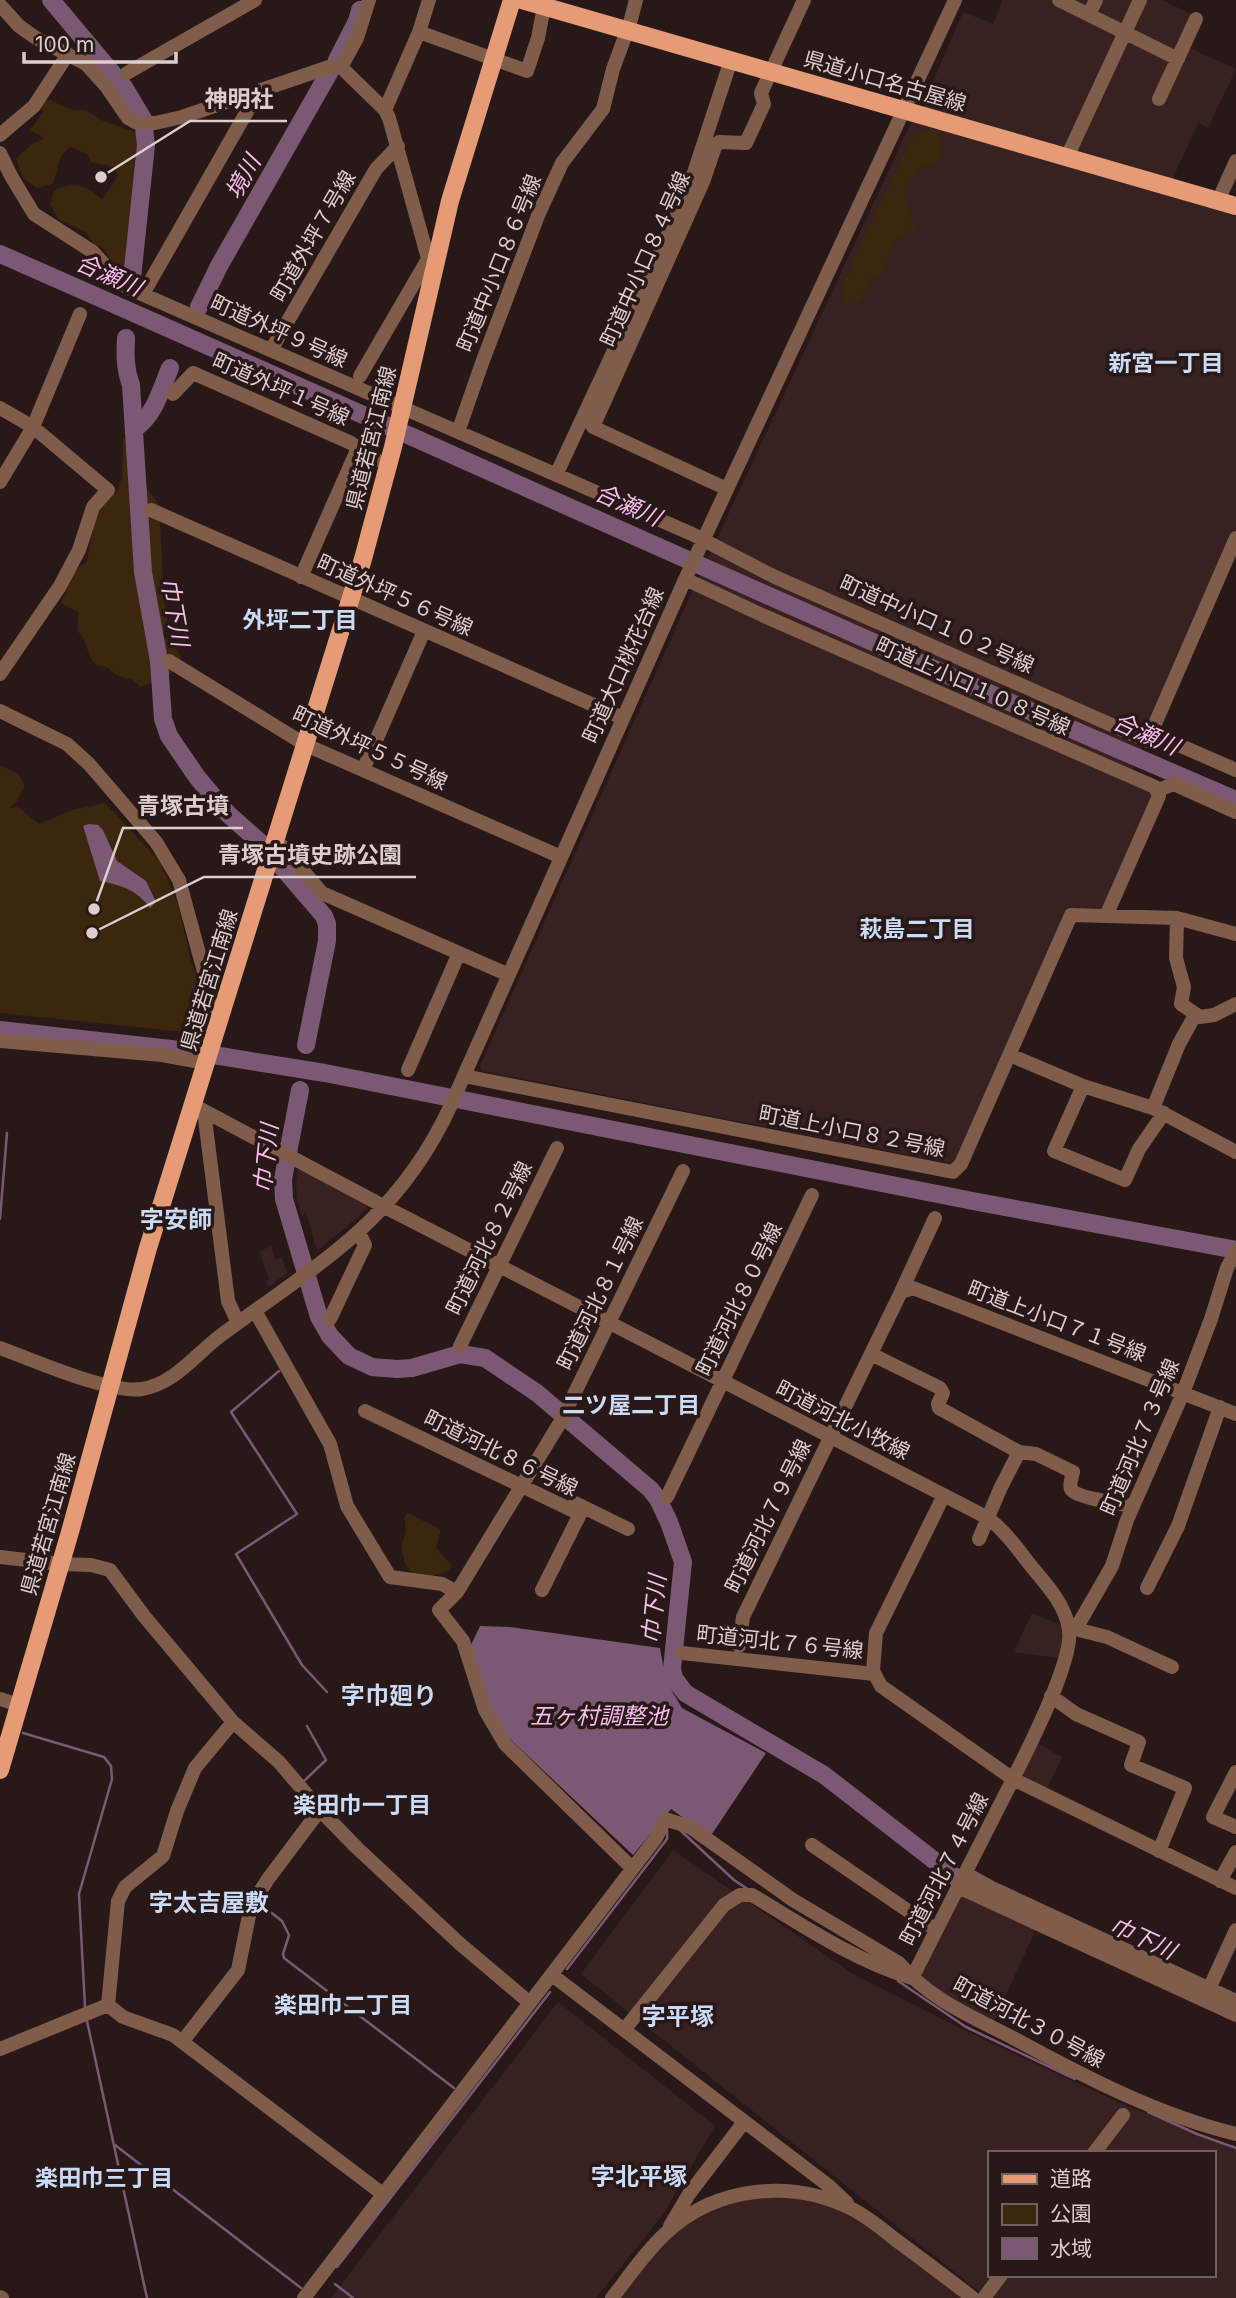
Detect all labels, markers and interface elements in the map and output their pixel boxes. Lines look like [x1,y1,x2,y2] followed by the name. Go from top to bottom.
[24,21,177,65] scale bar
[35,32,94,57] text: 100 m
[801,46,969,116] street label: 県道小口名古屋線
[190,77,287,121] callout: 神明社
[205,85,274,113] text: 神明社
[220,147,268,204] water label: 境川
[265,166,361,306] street label: 町道外坪７号線
[595,168,695,350] street label: 町道中小口８４号線
[452,171,546,355] street label: 町道中小口８６号線
[72,248,149,303] water label: 合瀬川
[207,290,351,372] street label: 町道外坪９号線
[209,348,353,430] street label: 町道外坪１号線
[1109,349,1224,377] district label: 新宮一丁目
[341,364,401,512] street label: 県道若宮江南線
[591,478,668,533] water label: 合瀬川
[313,549,477,641] street label: 町道外坪５６号線
[836,570,1038,678] street label: 町道中小口１０２号線
[155,576,195,651] water label: 巾下川
[577,583,669,747] street label: 町道大口桃花台線
[243,606,358,634] district label: 外坪二丁目
[872,632,1074,740] street label: 町道上小口１０８号線
[289,701,451,795] street label: 町道外坪５５号線
[1109,707,1186,762] water label: 合瀬川
[123,784,243,828] callout: 青塚古墳
[137,792,229,820] text: 青塚古墳
[204,833,416,877] callout: 青塚古墳史跡公園
[218,841,402,869] text: 青塚古墳史跡公園
[176,906,242,1054] street label: 県道若宮江南線
[860,915,975,943] district label: 萩島二丁目
[757,1101,947,1161] street label: 町道上小口８２号線
[248,1119,284,1194] water label: 巾下川
[441,1157,537,1319] street label: 町道河北８２号線
[140,1205,212,1234] district label: 字安師
[552,1212,648,1374] street label: 町道河北８１号線
[691,1218,787,1380] street label: 町道河北８０号線
[964,1275,1150,1367] street label: 町道上小口７１号線
[1096,1355,1184,1519] street label: 町道河北７３号線
[772,1375,914,1465] street label: 町道河北小牧線
[562,1391,700,1419] district label: 二ツ屋二丁目
[420,1405,582,1501] street label: 町道河北８６号線
[720,1435,816,1597] street label: 町道河北７９号線
[16,1450,80,1598] street label: 県道若宮江南線
[636,1570,672,1645] water label: 巾下川
[695,1621,865,1663] street label: 町道河北７６号線
[341,1681,437,1710] district label: 字巾廻り
[530,1702,670,1730] water label: 五ヶ村調整池
[895,1788,993,1950] street label: 町道河北７４号線
[293,1791,431,1819] district label: 楽田巾一丁目
[149,1888,269,1917] district label: 字太吉屋敷
[1106,1911,1183,1967] water label: 巾下川
[949,1972,1109,2072] street label: 町道河北３０号線
[274,1991,412,2019] district label: 楽田巾二丁目
[642,2002,714,2031] district label: 字平塚
[988,2151,1215,2277] legend
[591,2162,687,2191] district label: 字北平塚
[35,2164,173,2192] district label: 楽田巾三丁目
[1050,2166,1092,2191] text: 道路
[1050,2201,1092,2226] text: 公園
[1050,2236,1092,2261] text: 水域

